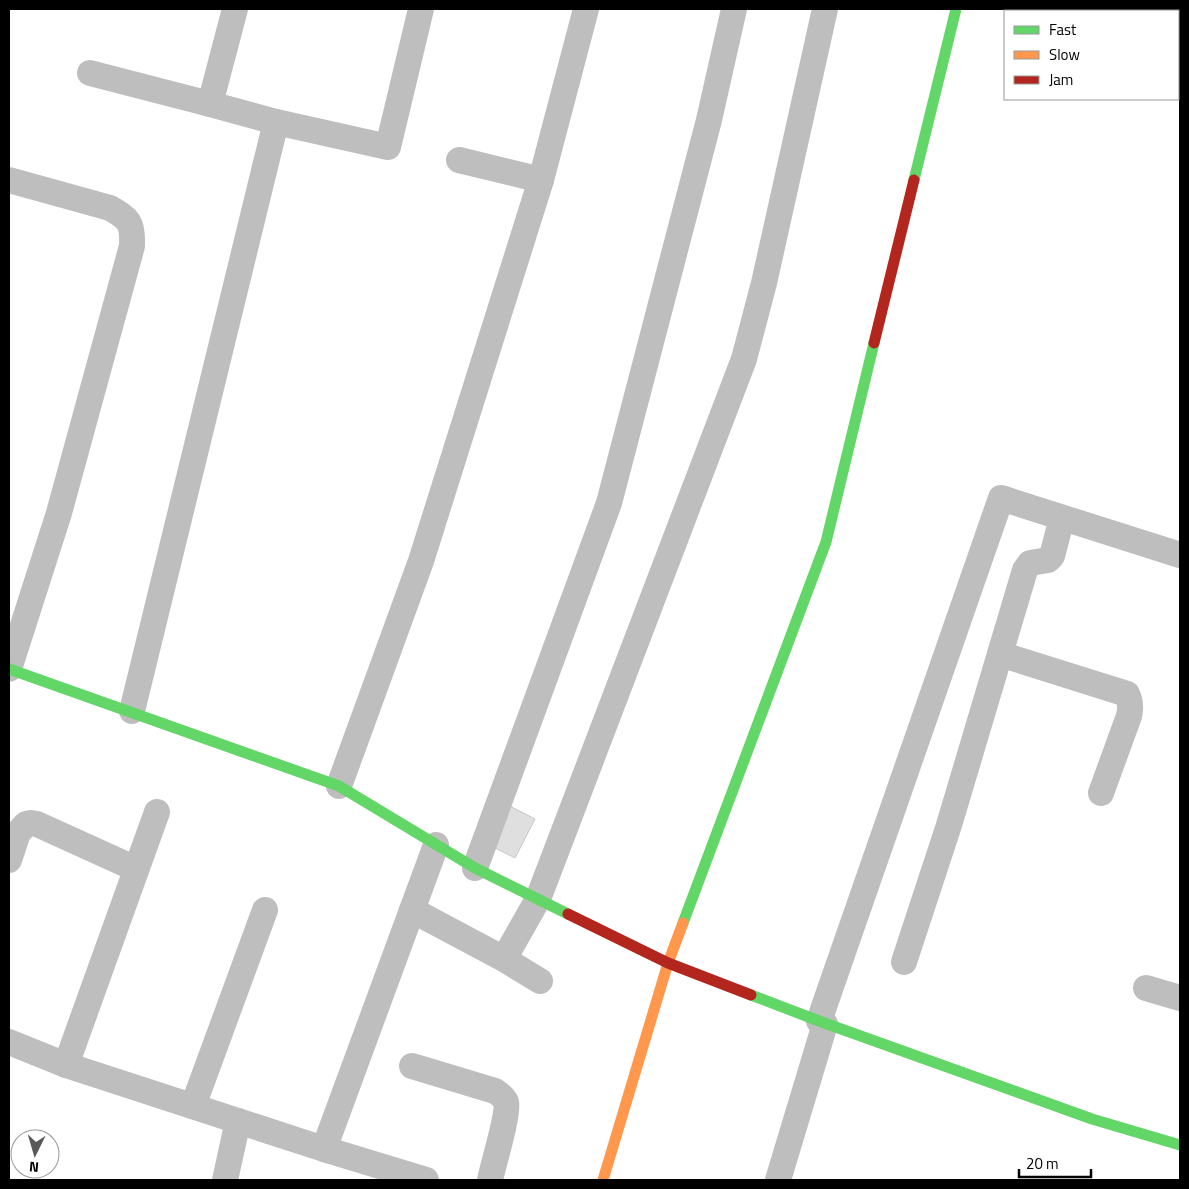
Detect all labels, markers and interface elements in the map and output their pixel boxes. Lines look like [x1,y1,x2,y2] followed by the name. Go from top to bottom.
[1004,10,1179,100] legend
[1049,18,1077,41] text: Fast
[1049,43,1080,66] text: Slow
[1049,68,1073,91] text: Jam
[10,1129,60,1179] north arrow
[1019,1146,1092,1178] scale bar
[1026,1152,1059,1175] text: 20 m
[28,1157,40,1178] text: N

